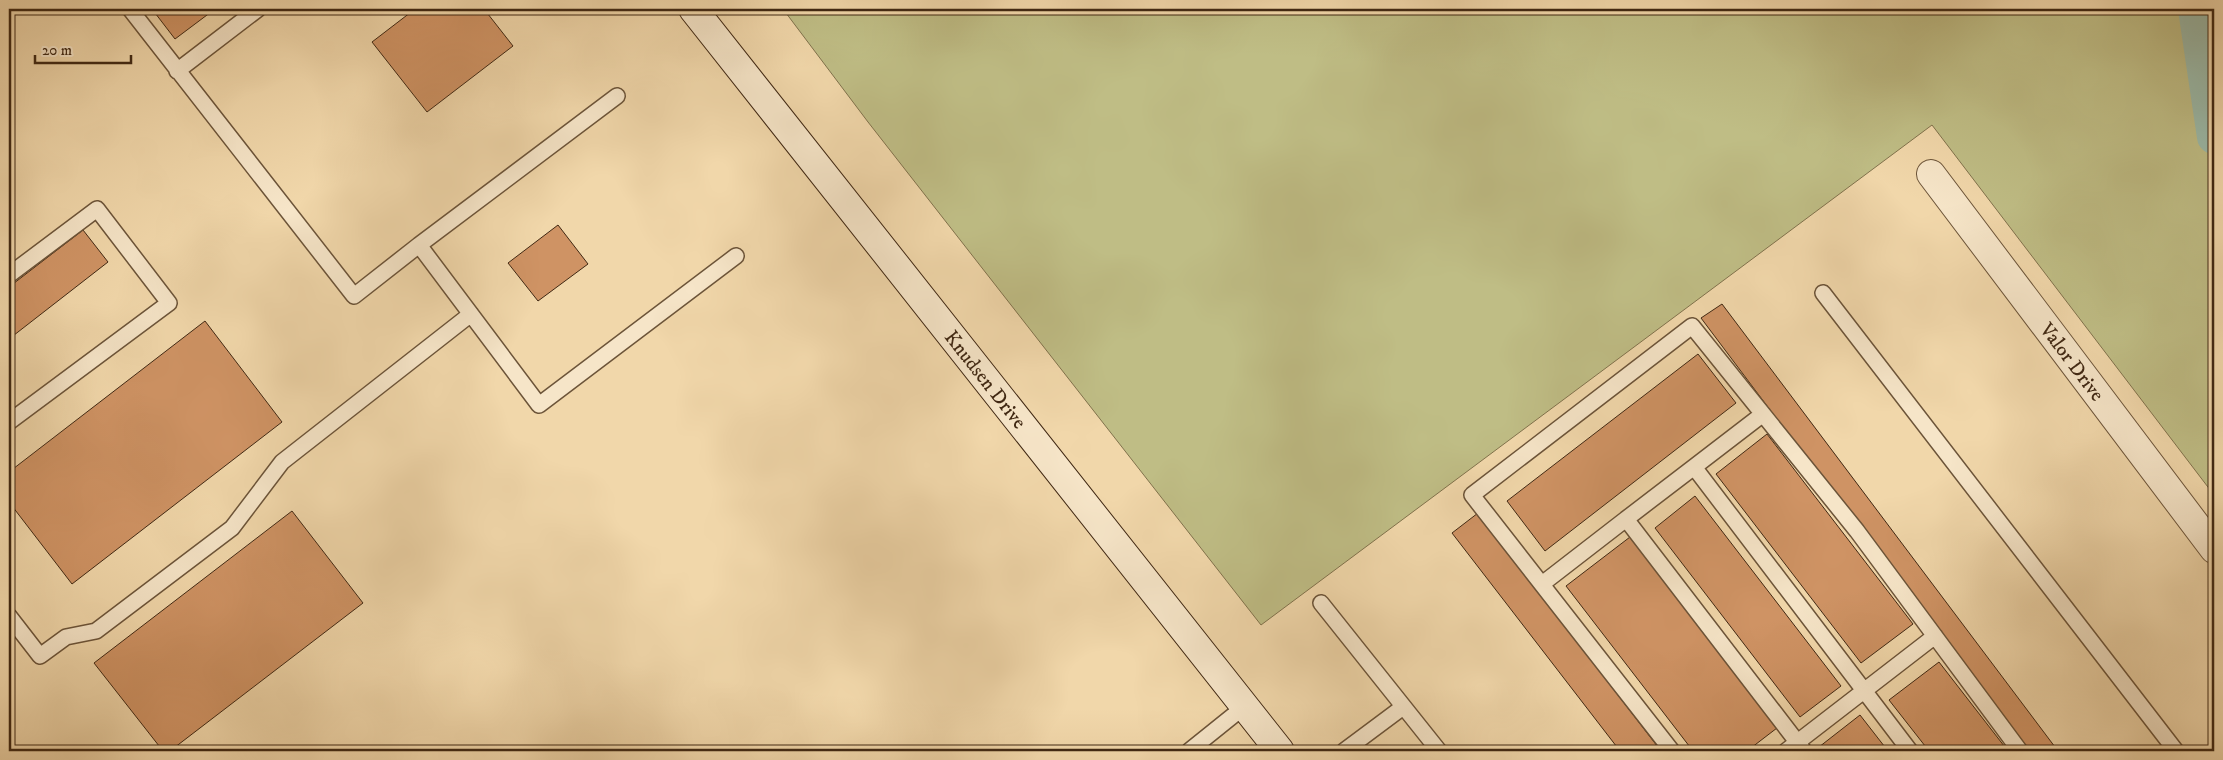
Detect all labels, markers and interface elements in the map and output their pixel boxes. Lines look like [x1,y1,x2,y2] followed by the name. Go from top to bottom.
[35,32,131,64] scale bar
[42,41,72,60] text: 20 m
[2033,317,2109,407] street label: Valor Drive
[938,326,1031,434] street label: Knudsen Drive

